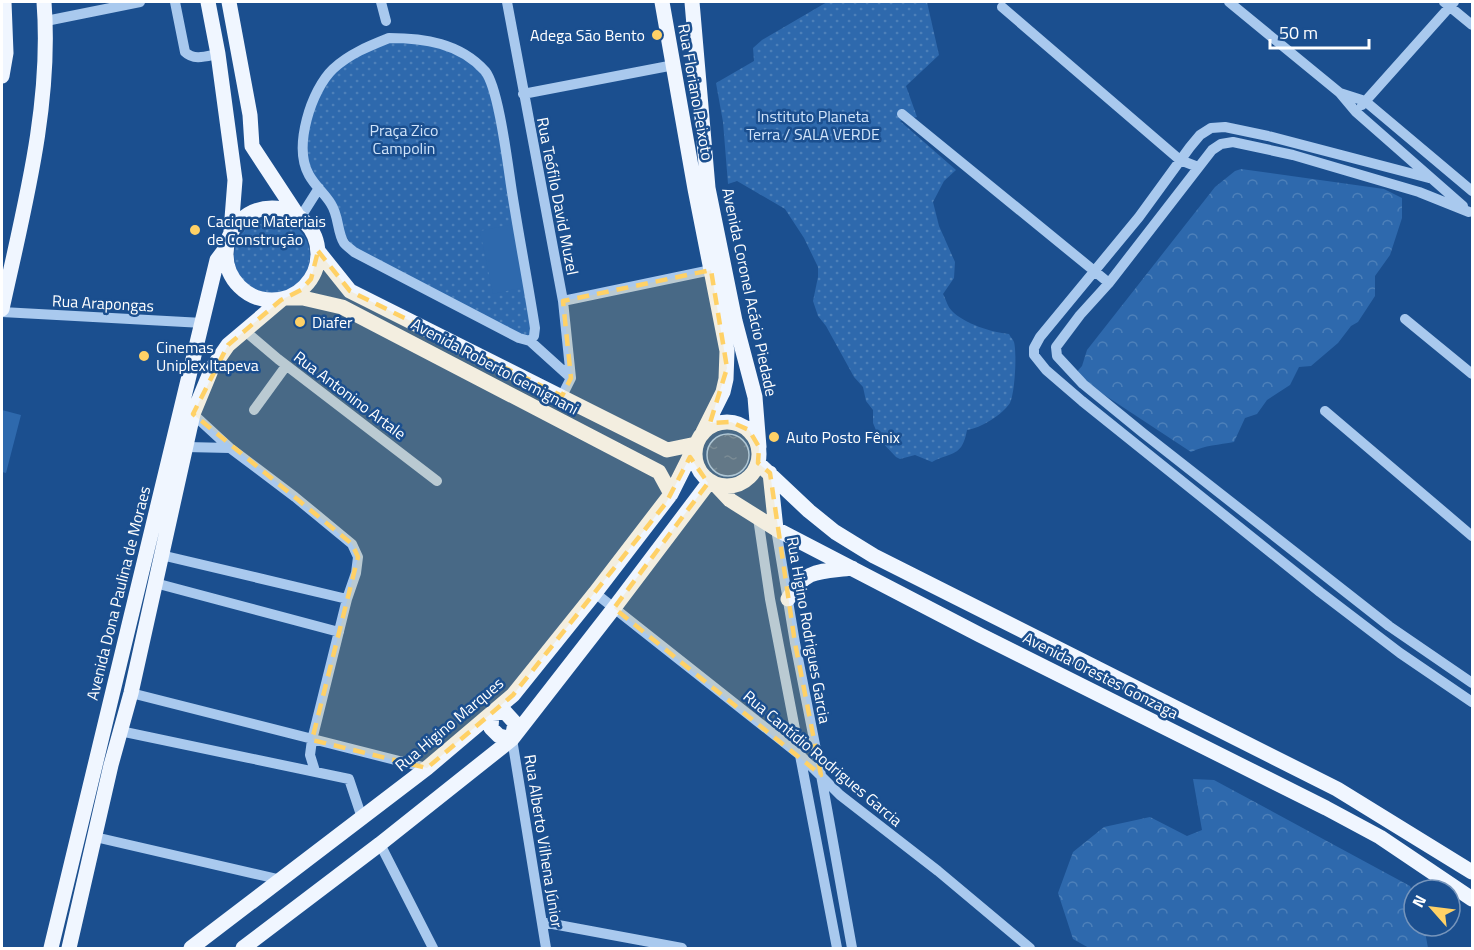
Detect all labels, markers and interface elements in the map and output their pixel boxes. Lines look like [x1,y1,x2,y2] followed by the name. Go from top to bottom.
[1270,12,1369,50] scale bar
[1279,19,1318,46] text: 50 m
[672,22,720,162] street label: Rua Floriano Peixoto
[530,23,645,47] place label: Adega São Bento
[650,28,664,42] marker: Adega São Bento
[746,104,880,146] park label: Instituto Planeta Terra / SALA VERDE
[531,115,585,277] street label: Rua Teófilo David Muzel
[370,118,438,160] park label: Praça Zico Campolin
[716,185,784,399] street label: Avenida Coronel Acácio Piedade
[207,209,326,251] place label: Cacique Materiais de Construção
[188,223,202,237] marker: Cacique Materiais de Construção
[51,288,155,318] street label: Rua Arapongas
[312,310,353,334] place label: Diafer
[407,312,583,420] street label: Avenida Roberto Gemignani
[293,315,307,329] marker: Diafer
[156,335,259,377] place label: Cinemas Uniplex Itapeva
[289,345,411,445] street label: Rua Antonino Artale
[137,349,151,363] marker: Cinemas Uniplex Itapeva
[786,425,900,449] place label: Auto Posto Fênix
[767,430,781,444] marker: Auto Posto Fênix
[80,483,156,703] street label: Avenida Dona Paulina de Moraes
[781,535,837,725] street label: Rua Higino Rodrigues Garcia
[1019,625,1183,725] street label: Avenida Orestes Gonzaga
[389,671,509,777] street label: Rua Higino Marques
[738,684,908,832] street label: Rua Cantídio Rodrigues Garcia
[518,753,570,930] street label: Rua Alberto Vilhena Júnior
[1402,878,1462,938] north arrow
[1406,890,1432,911] text: N

